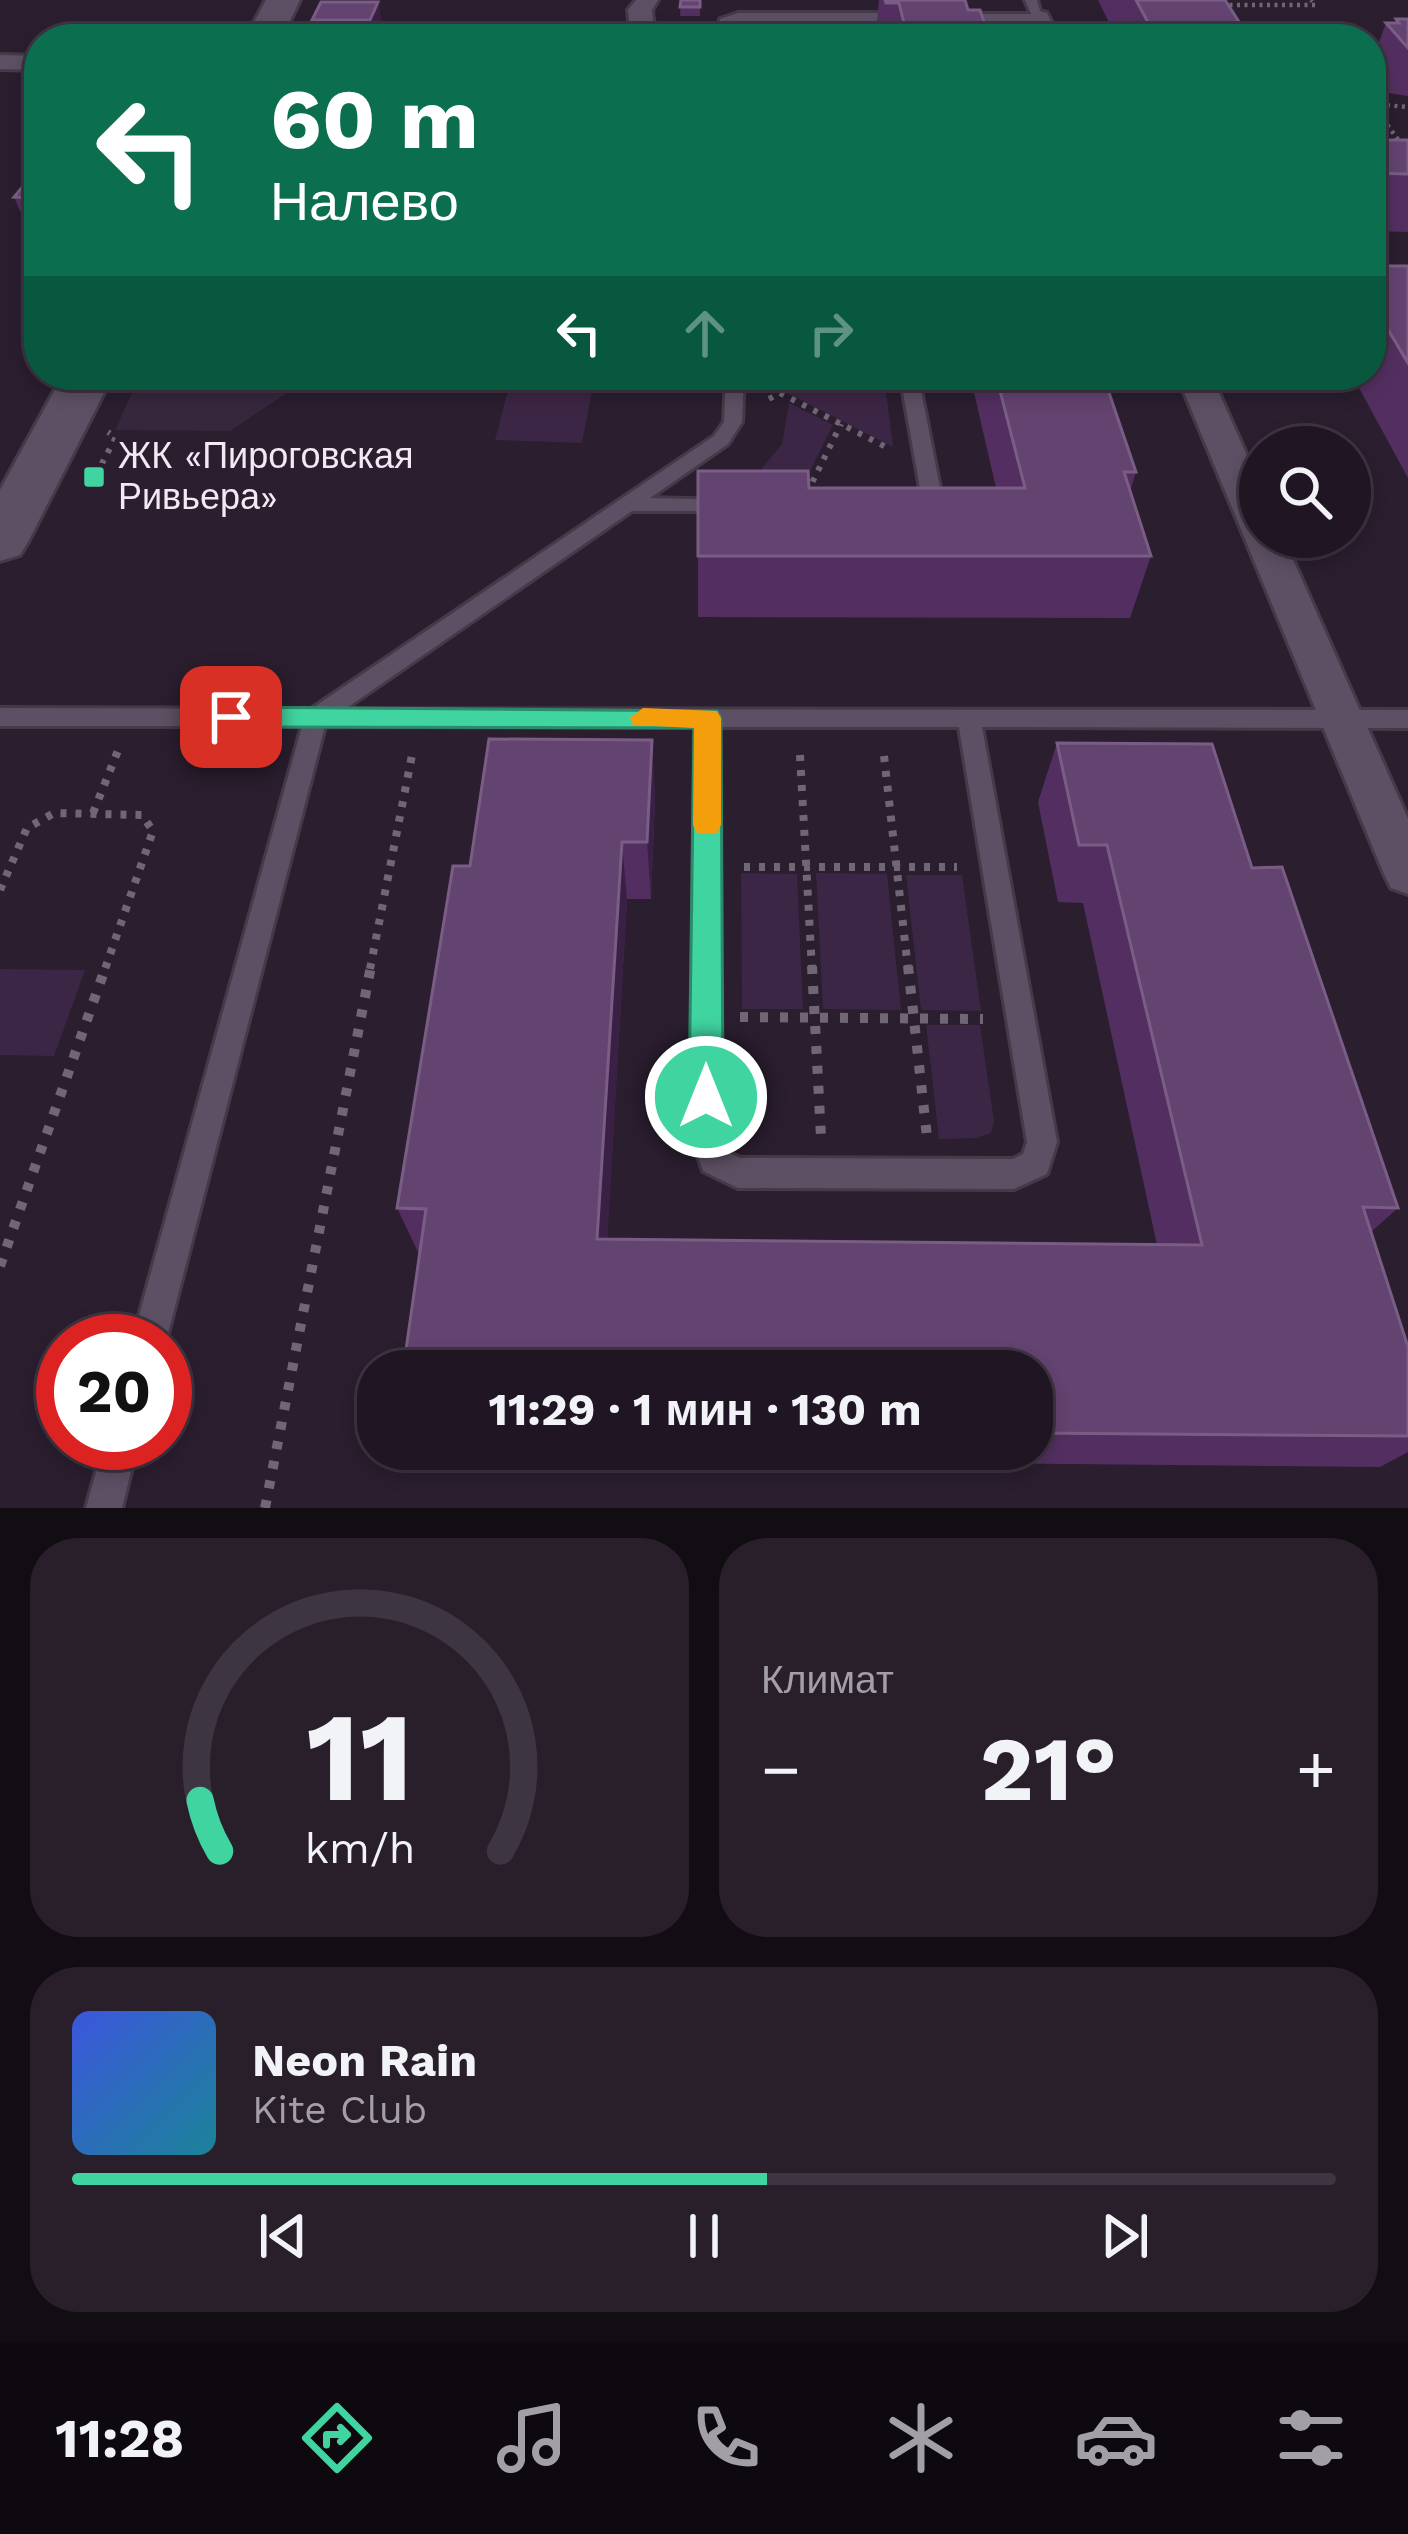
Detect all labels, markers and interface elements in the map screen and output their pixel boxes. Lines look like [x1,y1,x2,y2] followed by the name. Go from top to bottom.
[270,70,479,168] text: 60 m
[72,72,228,228] icon: left
[270,170,459,233] text: Налево
[546,300,612,366] icon: left
[672,300,738,366] icon: ahead
[798,300,864,366] icon: right
[1239,426,1371,558] map controls
[1239,426,1371,558] button: search
[118,435,413,518] place label: ЖК «Пироговская Ривьера»
[81,464,107,490] marker: ЖК «Пироговская Ривьера»
[180,666,282,768] pin
[198,684,264,750] icon: arrive
[643,1034,769,1160] position arrow
[36,1314,192,1470] speed limit sign: 20
[488,1383,922,1436] text: 11:29 · 1 мин · 130 m
[761,1657,894,1702] text: Климат
[306,1684,413,1830] text: 11
[980,1716,1117,1822] text: 21°
[761,1731,801,1808] text: −
[1296,1731,1336,1808] text: +
[304,1822,415,1872] text: km/h
[252,2034,477,2087] text: Neon Rain
[252,2087,427,2132] text: Kite Club
[250,2203,316,2269] icon: previous
[671,2203,737,2269] icon: pause
[1092,2203,1158,2269] icon: next
[295,2396,379,2480] icon: directions
[490,2396,574,2480] icon: music
[684,2396,768,2480] icon: phone
[879,2396,963,2480] icon: climate
[1074,2396,1158,2480] icon: car
[1269,2396,1353,2480] icon: filters
[55,2407,184,2470] text: 11:28

